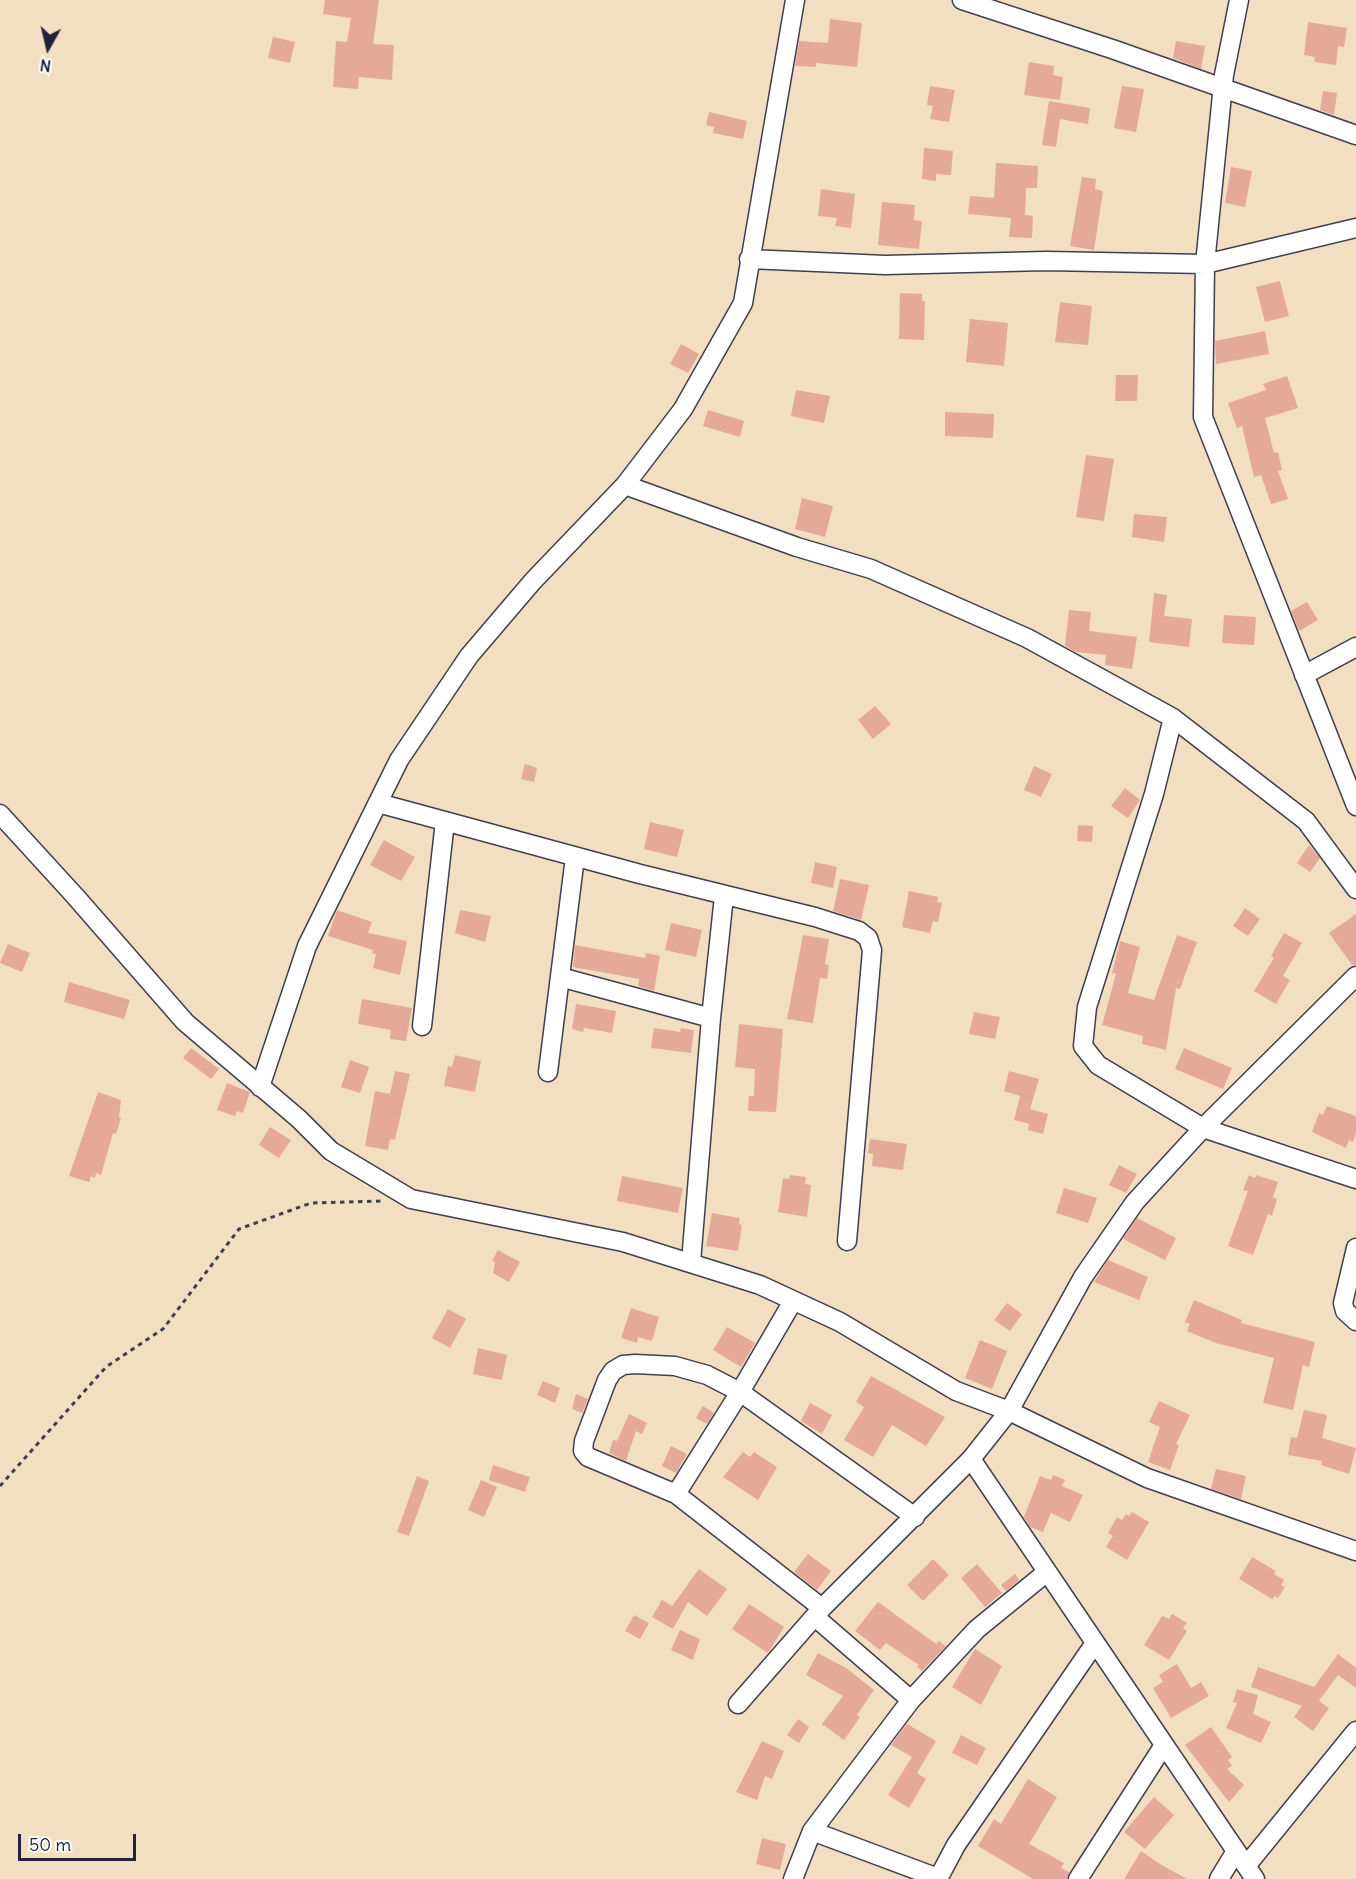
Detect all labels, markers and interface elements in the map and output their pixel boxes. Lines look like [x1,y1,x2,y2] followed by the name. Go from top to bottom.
[18,18,78,78] north arrow
[39,55,52,76] text: N
[21,1822,140,1860] scale bar
[29,1833,71,1856] text: 50 m

